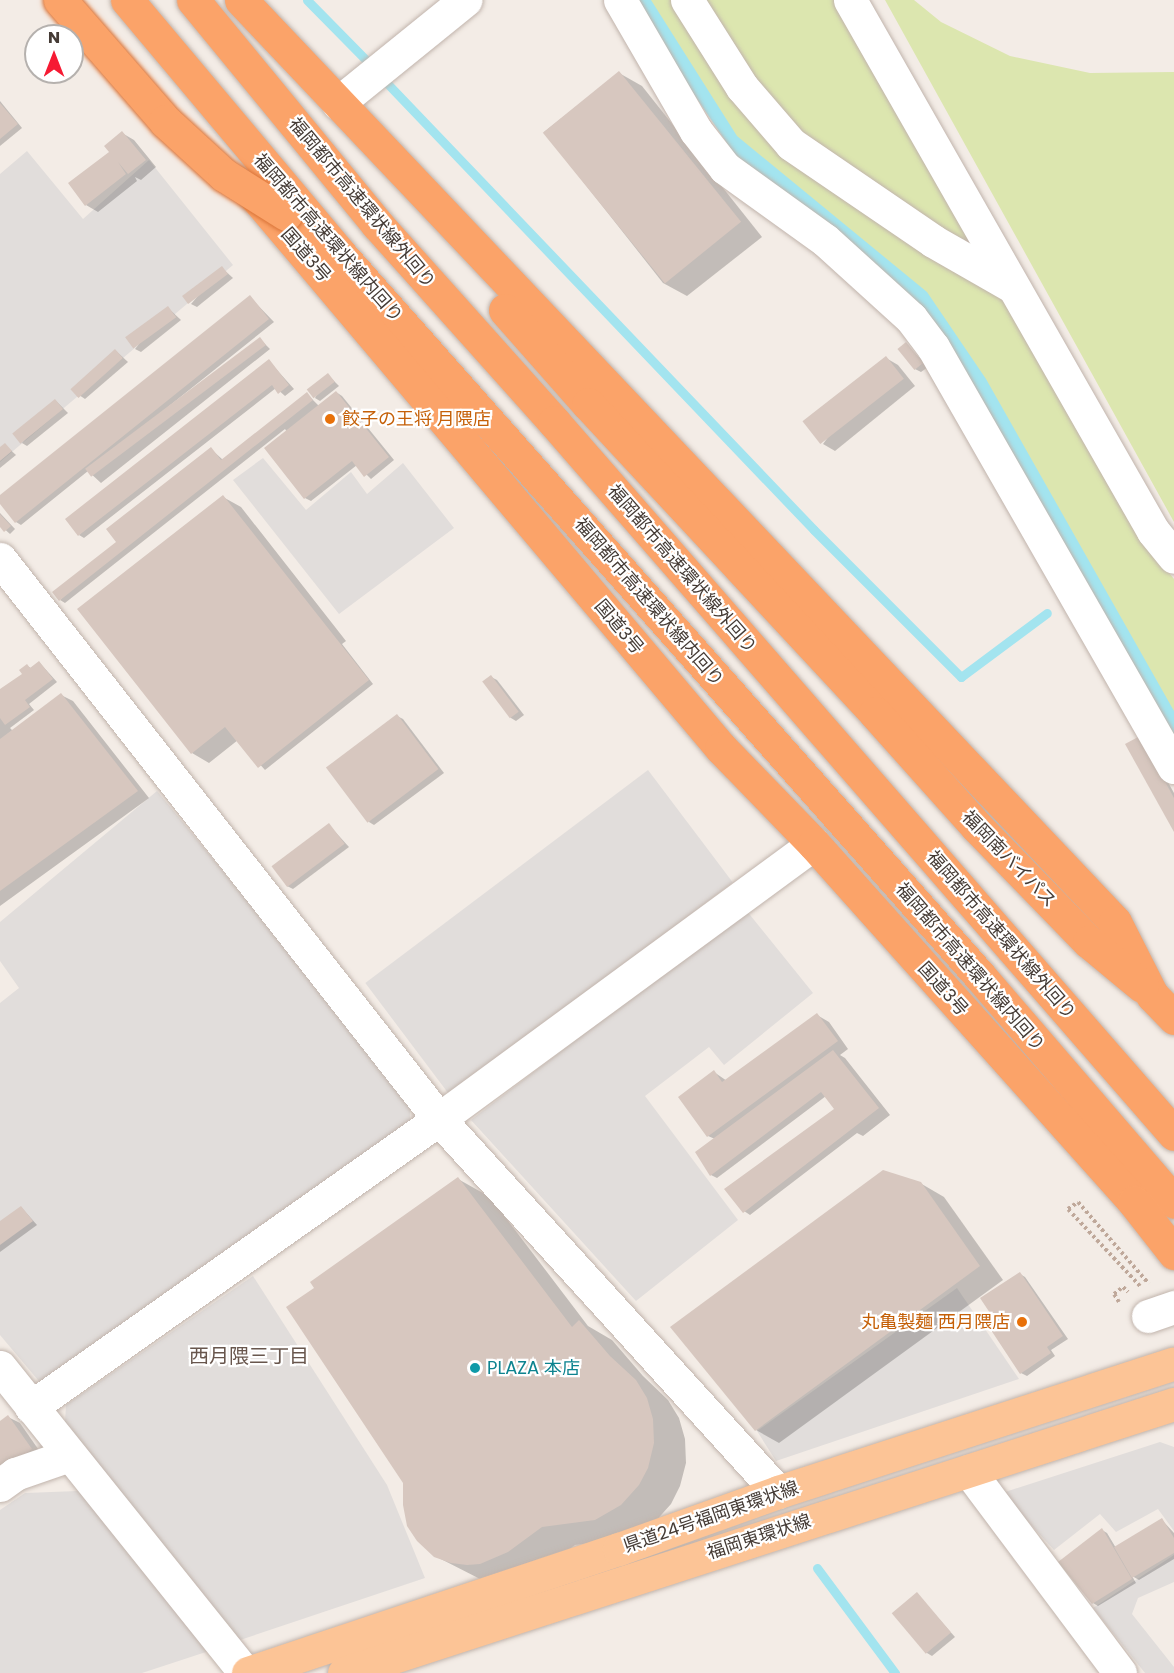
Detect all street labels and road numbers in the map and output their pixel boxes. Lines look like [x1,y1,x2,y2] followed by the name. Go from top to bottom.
[284,113,440,293] street label: 福岡都市高速環状線外回り
[249,149,407,327] street label: 福岡都市高速環状線内回り
[277,224,335,286] street label: 国道3号
[603,480,761,658] street label: 福岡都市高速環状線外回り
[570,513,728,691] street label: 福岡都市高速環状線内回り
[590,595,648,659] street label: 国道3号
[957,806,1061,912] street label: 福岡南バイパス
[922,846,1080,1024] street label: 福岡都市高速環状線外回り
[891,878,1049,1056] street label: 福岡都市高速環状線内回り
[913,958,973,1020] street label: 国道3号
[621,1477,801,1557] street label: 県道24号福岡東環状線
[704,1510,814,1564] street label: 福岡東環状線

